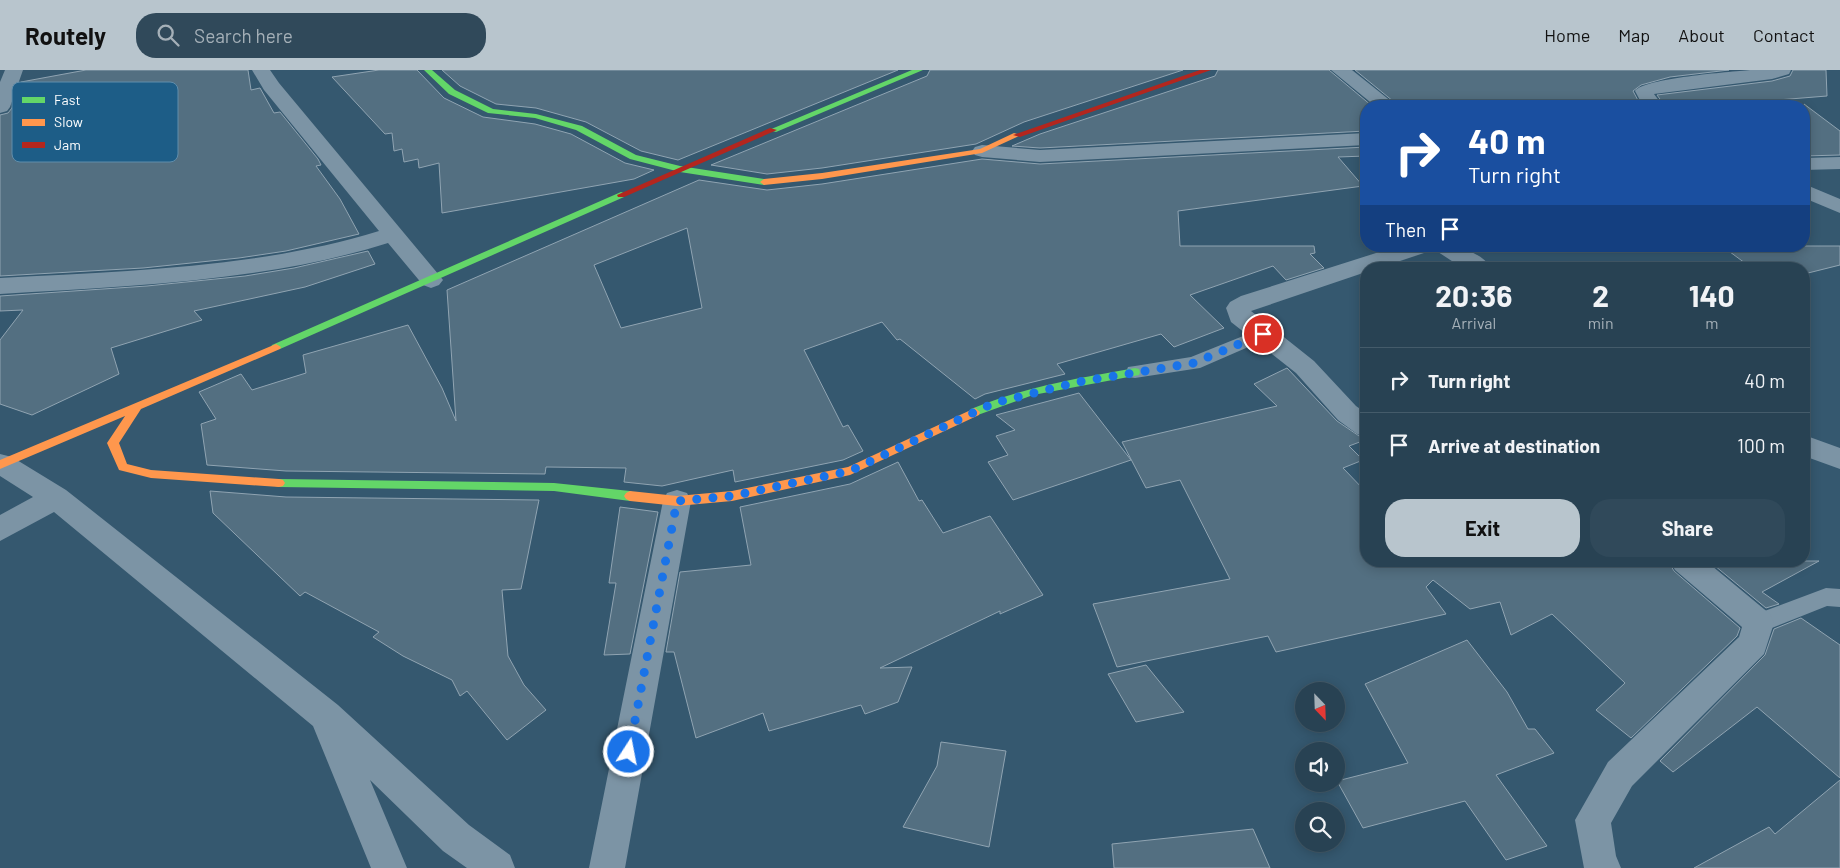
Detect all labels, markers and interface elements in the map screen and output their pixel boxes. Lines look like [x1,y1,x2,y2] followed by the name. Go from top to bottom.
[136,13,486,58] search box
[25,21,106,50] text: Routely
[154,21,182,49] icon: search
[194,24,293,47] text: Search here
[1544,24,1590,46] text: Home
[1618,24,1650,46] text: Map
[1678,24,1725,46] text: About
[1753,24,1815,46] text: Contact
[12,82,178,162] legend
[54,91,80,108] text: Fast
[54,113,83,130] text: Slow
[1468,119,1545,161] text: 40 m
[1385,120,1450,185] icon: right
[54,136,81,153] text: Jam
[1468,161,1561,187] text: Turn right
[1436,215,1464,243] icon: arrive
[1385,218,1426,241] text: Then
[1435,277,1512,313] text: 20:36
[1592,277,1609,313] text: 2
[1689,277,1735,313] text: 140
[1242,313,1284,355] pin
[1451,313,1496,332] text: Arrival
[1588,313,1614,332] text: min
[1705,313,1718,332] text: m
[1249,320,1277,348] icon: arrive
[1385,366,1413,394] icon: right
[1428,369,1510,392] text: Turn right
[1744,369,1785,392] text: 40 m
[1385,431,1413,459] icon: arrive
[1428,434,1600,457] text: Arrive at destination
[1737,434,1785,457] text: 100 m
[1385,499,1580,557] button: Exit
[1590,499,1785,557] button: Share
[1295,682,1345,732] north arrow
[1295,682,1345,852] map controls
[602,725,654,777] position arrow
[1295,742,1345,792] button: sound
[1295,802,1345,852] button: search

